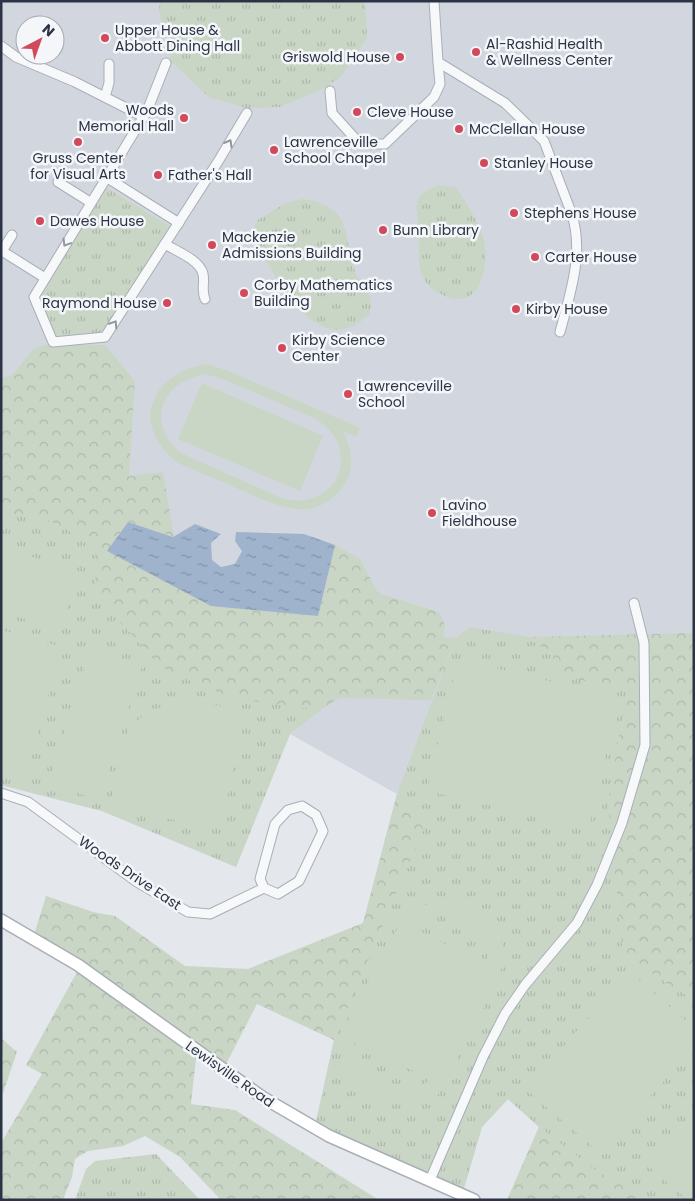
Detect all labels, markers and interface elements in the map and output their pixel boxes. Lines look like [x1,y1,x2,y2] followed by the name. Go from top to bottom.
[15,15,65,65] north arrow
[38,19,59,41] text: N
[115,20,240,56] place label: Upper House & Abbott Dining Hall
[99,32,111,44] marker: Upper House & Abbott Dining Hall
[486,34,613,70] place label: Al-Rashid Health & Wellness Center
[470,46,482,58] marker: Al-Rashid Health & Wellness Center
[282,47,390,67] place label: Griswold House
[394,51,406,63] marker: Griswold House
[79,100,174,136] place label: Woods Memorial Hall
[367,102,454,122] place label: Cleve House
[351,106,363,118] marker: Cleve House
[178,112,190,124] marker: Woods Memorial Hall
[469,119,585,139] place label: McClellan House
[453,123,465,135] marker: McClellan House
[284,132,386,168] place label: Lawrenceville School Chapel
[72,136,84,148] marker: Gruss Center for Visual Arts
[223,139,233,148] one-way arrow
[268,144,280,156] marker: Lawrenceville School Chapel
[30,148,126,184] place label: Gruss Center for Visual Arts
[494,153,593,173] place label: Stanley House
[478,157,490,169] marker: Stanley House
[168,165,252,185] place label: Father's Hall
[152,169,164,181] marker: Father's Hall
[524,203,637,223] place label: Stephens House
[508,207,520,219] marker: Stephens House
[50,211,144,231] place label: Dawes House
[34,215,46,227] marker: Dawes House
[393,220,479,240] place label: Bunn Library
[377,224,389,236] marker: Bunn Library
[222,227,362,263] place label: Mackenzie Admissions Building
[62,237,72,246] one-way arrow
[206,239,218,251] marker: Mackenzie Admissions Building
[545,247,637,267] place label: Carter House
[529,251,541,263] marker: Carter House
[254,275,393,311] place label: Corby Mathematics Building
[238,287,250,299] marker: Corby Mathematics Building
[42,293,157,313] place label: Raymond House
[161,297,173,309] marker: Raymond House
[526,299,608,319] place label: Kirby House
[510,303,522,315] marker: Kirby House
[107,320,117,329] one-way arrow
[292,330,385,366] place label: Kirby Science Center
[276,342,288,354] marker: Kirby Science Center
[358,376,452,412] place label: Lawrenceville School
[342,388,354,400] marker: Lawrenceville School
[442,495,517,531] place label: Lavino Fieldhouse
[426,507,438,519] marker: Lavino Fieldhouse
[75,831,185,915] street label: Woods Drive East
[182,1036,278,1112] street label: Lewisville Road

